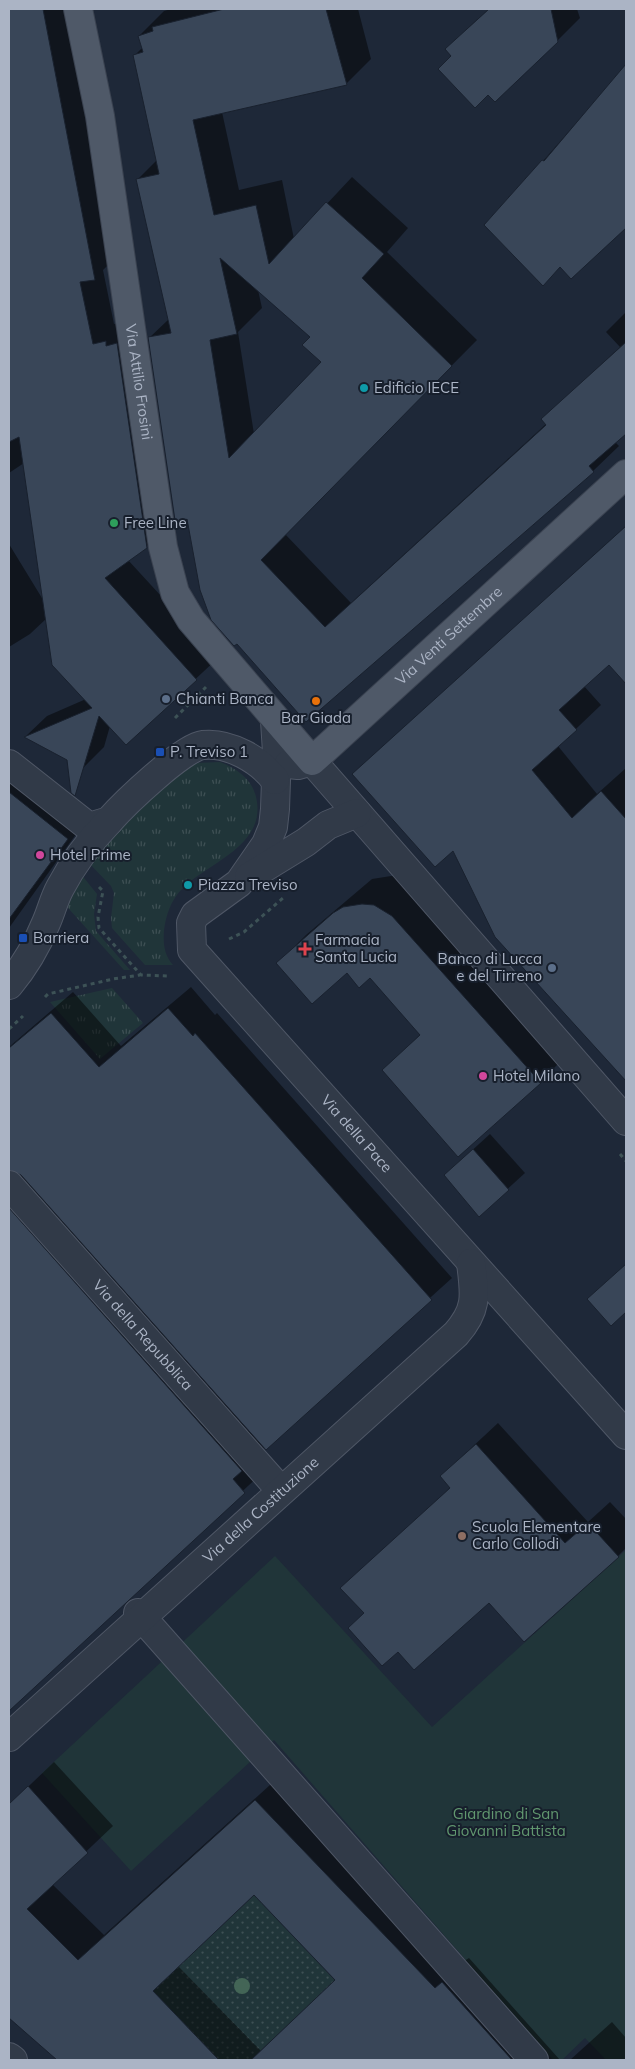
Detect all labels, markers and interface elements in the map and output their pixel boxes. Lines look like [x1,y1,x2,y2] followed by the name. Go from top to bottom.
[122,323,157,441] street label: Via Attilio Frosini
[374,378,459,397] place label: Edificio IECE
[358,382,370,394] marker: Edificio IECE
[124,513,187,532] place label: Free Line
[108,517,120,529] marker: Free Line
[391,582,506,689] street label: Via Venti Settembre
[176,689,274,708] place label: Chianti Banca
[160,693,172,705] marker: Chianti Banca
[310,695,322,707] marker: Bar Giada
[281,708,351,727] place label: Bar Giada
[170,742,248,761] place label: P. Treviso 1
[154,746,166,758] marker: P. Treviso 1
[50,845,131,864] place label: Hotel Prime
[34,849,46,861] marker: Hotel Prime
[198,875,298,894] place label: Piazza Treviso
[182,879,194,891] marker: Piazza Treviso
[33,928,89,947] place label: Barriera
[315,930,397,966] place label: Farmacia Santa Lucia
[17,932,29,944] marker: Barriera
[299,943,311,955] marker: Farmacia Santa Lucia
[437,949,542,985] place label: Banco di Lucca e del Tirreno
[546,962,558,974] marker: Banco di Lucca e del Tirreno
[493,1066,580,1085] place label: Hotel Milano
[477,1070,489,1082] marker: Hotel Milano
[317,1091,397,1176] street label: Via della Pace
[89,1275,197,1394] street label: Via della Repubblica
[199,1452,322,1567] street label: Via della Costituzione
[472,1517,601,1553] place label: Scuola Elementare Carlo Collodi
[456,1530,468,1542] marker: Scuola Elementare Carlo Collodi
[446,1804,566,1840] park label: Giardino di San Giovanni Battista

